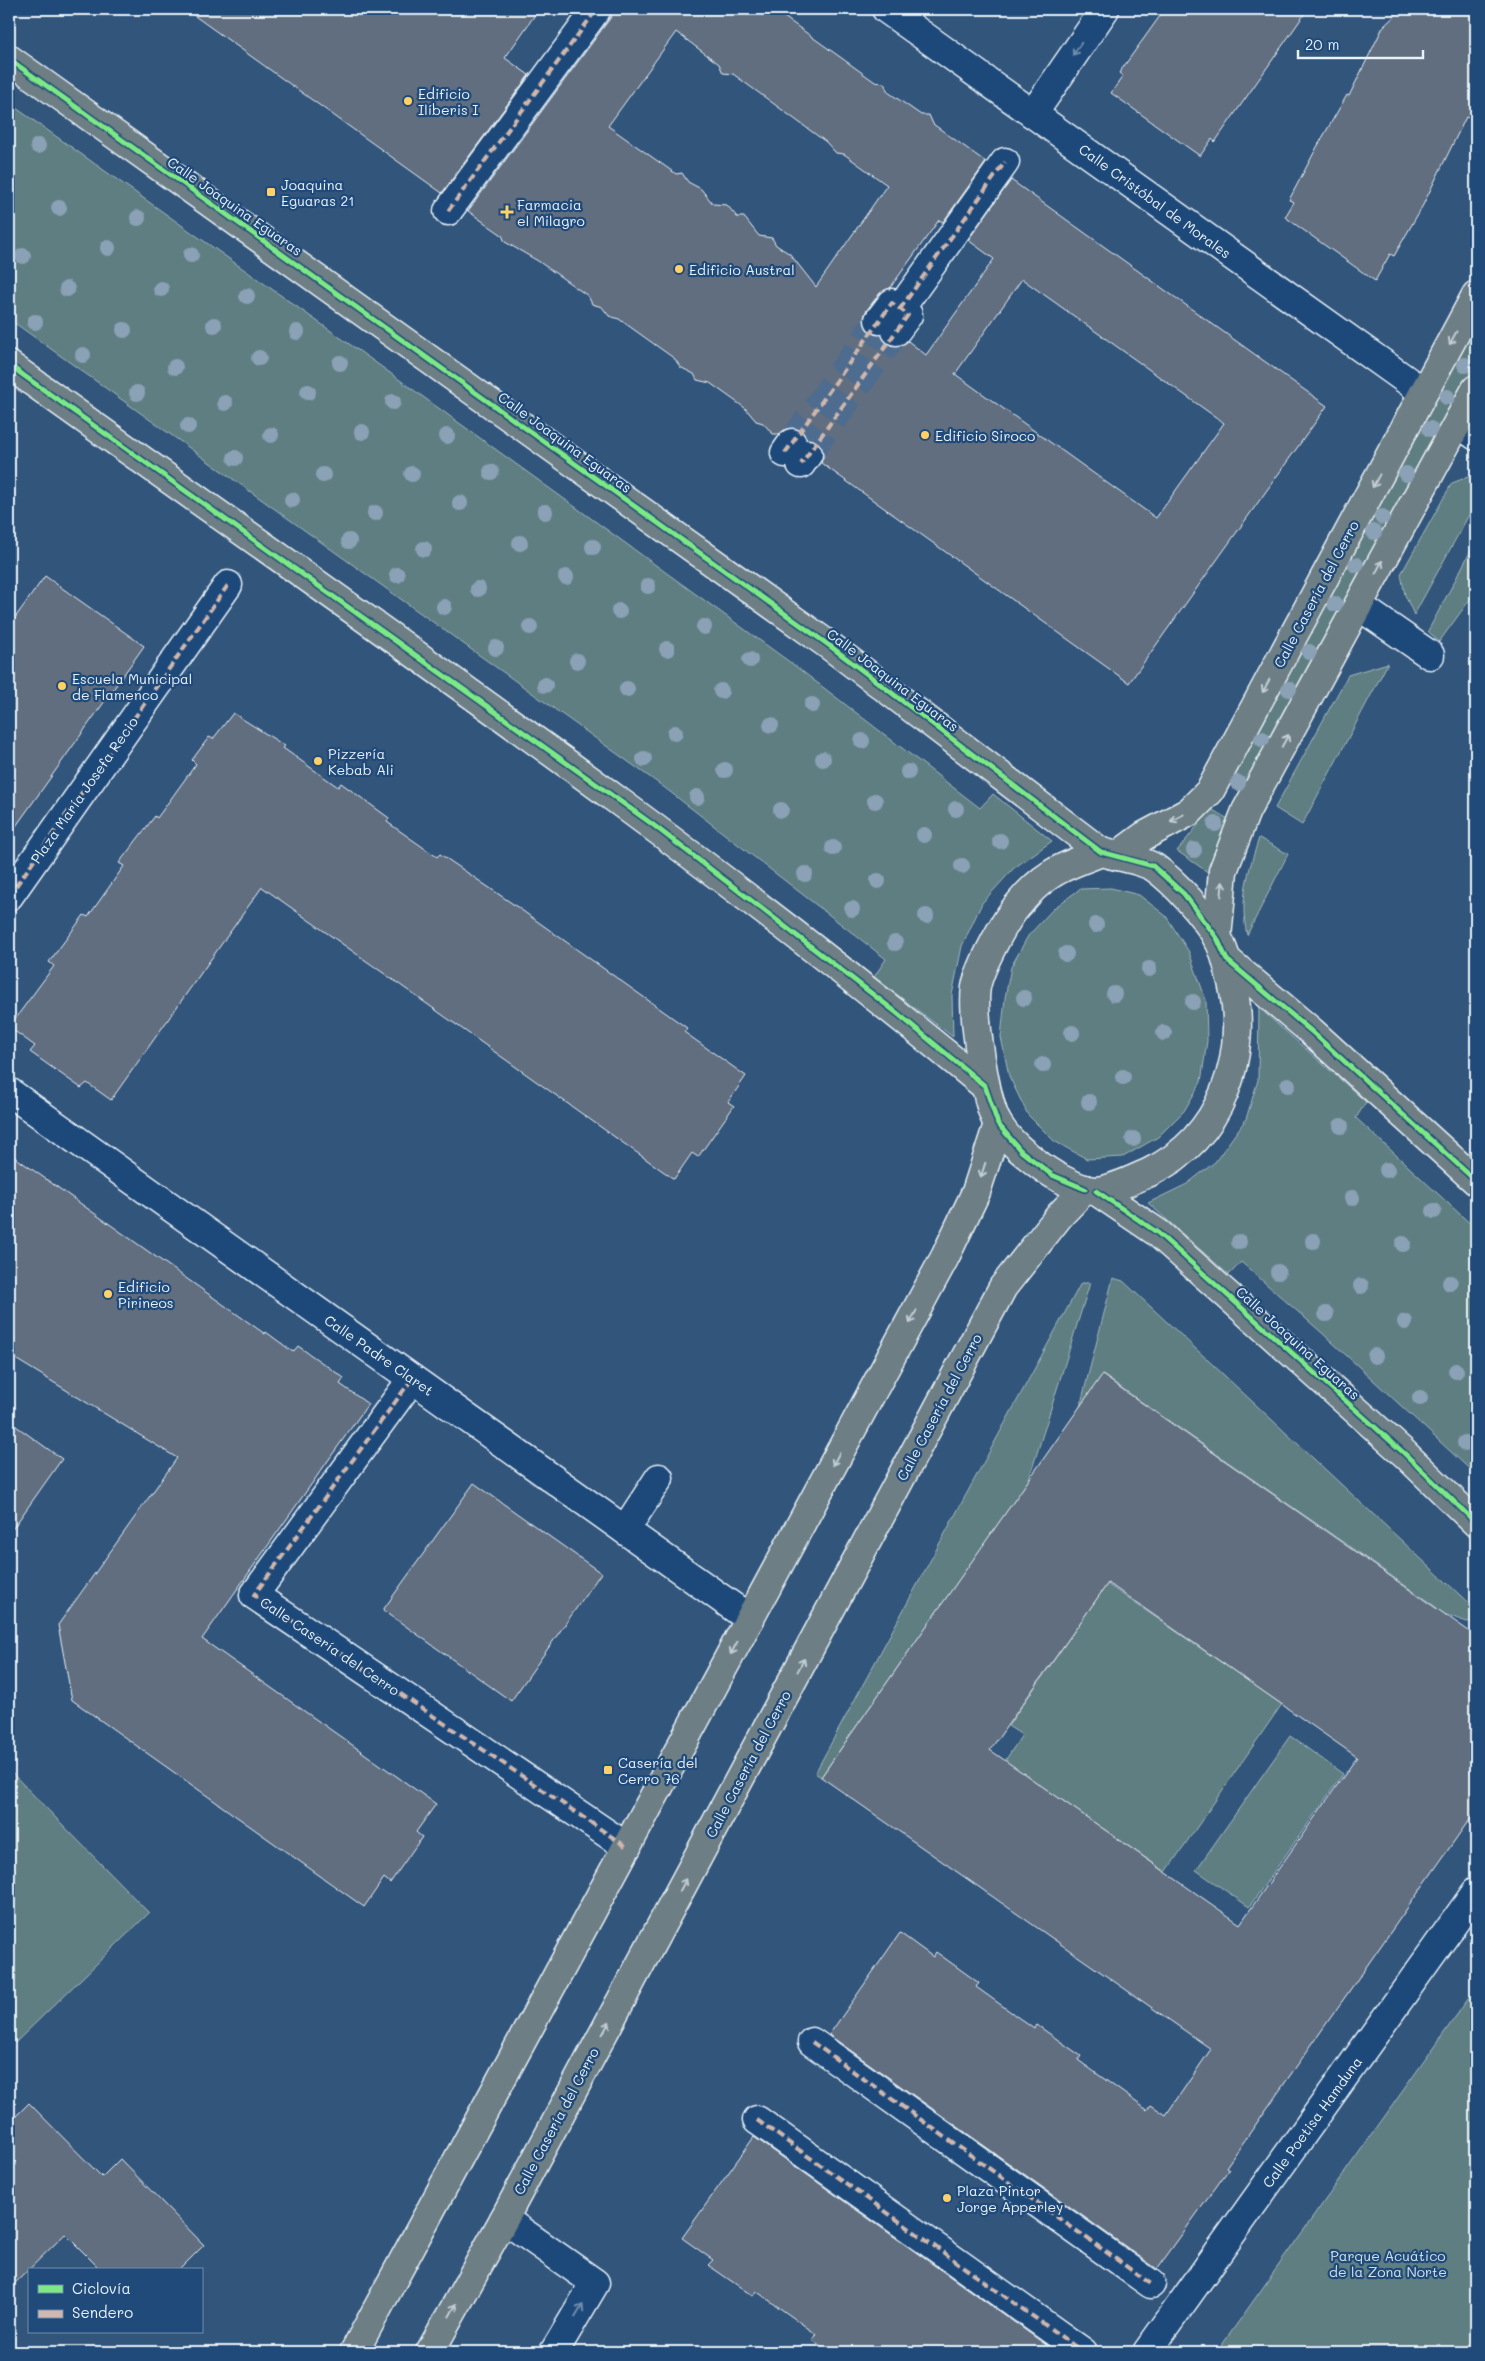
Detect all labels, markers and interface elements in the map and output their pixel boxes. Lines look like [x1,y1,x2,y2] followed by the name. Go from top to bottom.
[1298,28,1422,60] scale bar
[1305,34,1339,54] text: 20 m
[1072,42,1082,56] one-way arrow
[418,84,478,119] place label: Edificio Ilíberis I
[402,95,414,107] marker: Edificio Ilíberis I
[1075,139,1235,263] street label: Calle Cristóbal de Morales
[164,152,306,260] street label: Calle Joaquina Eguaras
[281,175,355,210] place label: Joaquina Eguaras 21
[265,186,277,198] marker: Joaquina Eguaras 21
[517,195,585,230] place label: Farmacia el Milagro
[501,206,513,218] marker: Farmacia el Milagro
[689,260,795,279] place label: Edificio Austral
[673,263,685,275] marker: Edificio Austral
[1448,330,1457,345] one-way arrow
[494,387,636,497] street label: Calle Joaquina Eguaras
[935,426,1035,445] place label: Edificio Siroco
[919,429,931,441] marker: Edificio Siroco
[1371,473,1380,488] one-way arrow
[1269,517,1363,671] street label: Calle Casería del Cerro
[1375,561,1385,575] one-way arrow
[823,624,963,736] street label: Calle Joaquina Eguaras
[72,669,192,704] place label: Escuela Municipal de Flamenco
[1261,678,1271,693] one-way arrow
[56,680,68,692] marker: Escuela Municipal de Flamenco
[26,713,142,867] street label: Plaza María Josefa Recio
[1280,733,1290,748] one-way arrow
[328,744,394,779] place label: Pizzería Kebab Ali
[312,755,324,767] marker: Pizzería Kebab Ali
[1169,813,1184,823] one-way arrow
[1217,881,1226,897] one-way arrow
[978,1162,987,1177] one-way arrow
[118,1277,174,1312] place label: Edificio Pirineos
[1232,1282,1364,1404] street label: Calle Joaquina Eguaras
[102,1288,114,1300] marker: Edificio Pirineos
[908,1309,918,1323] one-way arrow
[321,1310,437,1400] street label: Calle Padre Claret
[892,1330,986,1484] street label: Calle Casería del Cerro
[831,1452,841,1467] one-way arrow
[257,1592,403,1700] street label: Calle Casería del Cerro
[728,1641,738,1655] one-way arrow
[796,1658,806,1672] one-way arrow
[701,1687,795,1841] street label: Calle Casería del Cerro
[618,1753,698,1788] place label: Casería del Cerro 76
[602,1764,614,1776] marker: Casería del Cerro 76
[678,1878,688,1893] one-way arrow
[601,2021,611,2036] one-way arrow
[509,2044,603,2198] street label: Calle Casería del Cerro
[1258,2053,1366,2191] street label: Calle Poetisa Hamduna
[957,2181,1063,2216] place label: Plaza Pintor Jorge Apperley
[941,2192,953,2204] marker: Plaza Pintor Jorge Apperley
[1329,2246,1447,2281] park label: Parque Acuático de la Zona Norte
[28,2268,202,2334] legend
[72,2278,131,2298] text: Ciclovía
[72,2302,133,2322] text: Sendero
[449,2303,459,2317] one-way arrow
[574,2304,584,2318] one-way arrow

